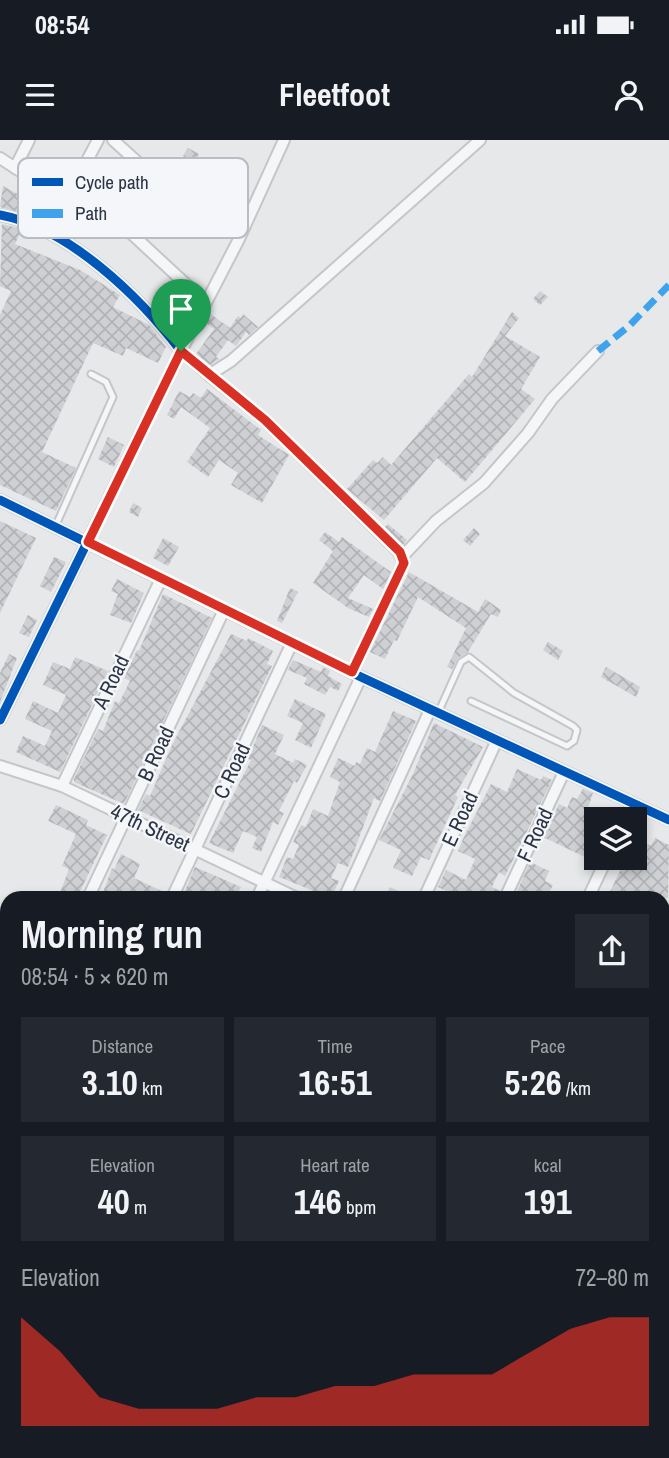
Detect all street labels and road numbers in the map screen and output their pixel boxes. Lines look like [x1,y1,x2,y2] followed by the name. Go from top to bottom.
[85,650,136,714] street label: A Road
[130,722,181,786] street label: B Road
[206,738,257,803] street label: C Road
[434,787,485,851] street label: E Road
[106,797,195,859] street label: 47th Street
[509,803,560,867] street label: F Road

